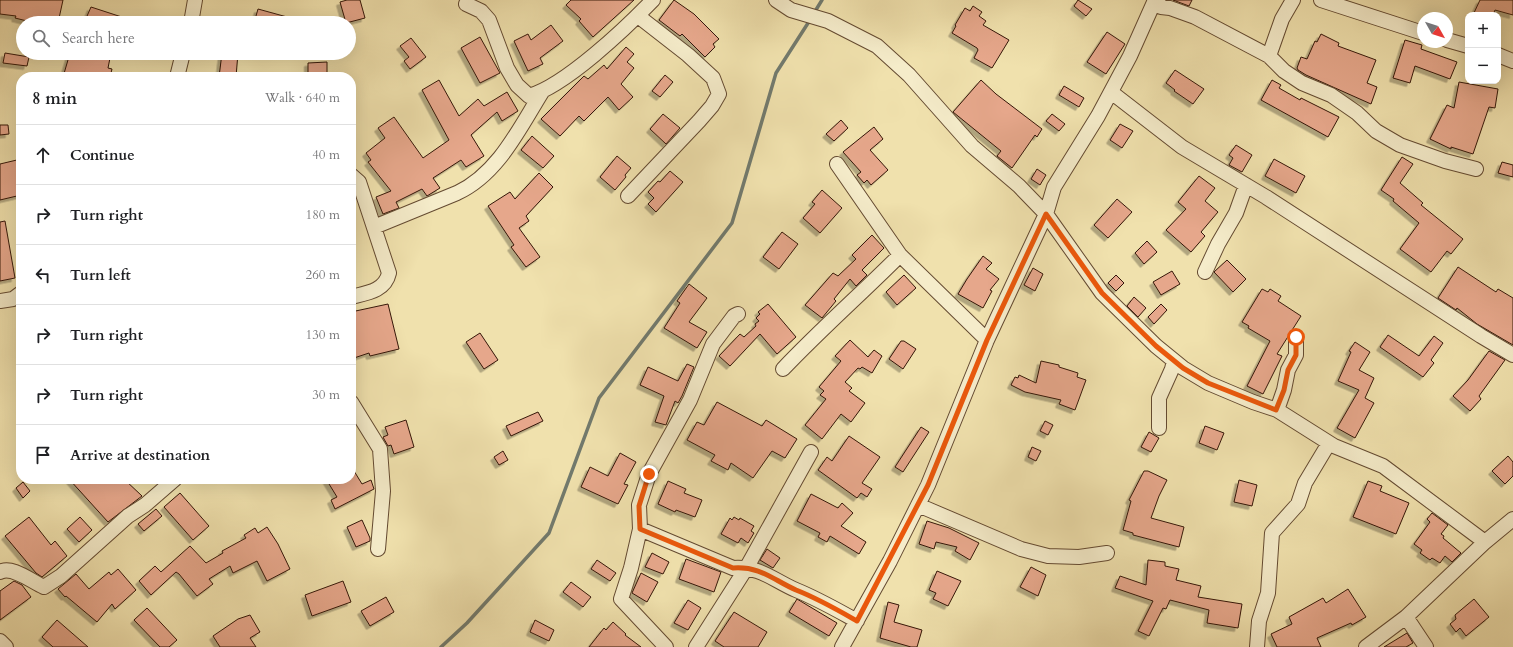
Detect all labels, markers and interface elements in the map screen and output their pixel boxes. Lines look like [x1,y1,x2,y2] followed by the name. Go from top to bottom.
[1417,12,1453,48] north arrow
[1465,12,1501,84] map controls
[1465,12,1501,48] button: +
[16,16,356,60] search box
[30,27,52,49] icon: search
[62,28,135,48] text: Search here
[1465,48,1501,84] button: −
[32,87,77,110] text: 8 min
[265,89,340,107] text: Walk · 640 m
[32,144,54,166] icon: ahead
[70,145,135,165] text: Continue
[312,146,340,164] text: 40 m
[32,204,54,226] icon: right
[70,205,143,225] text: Turn right
[306,206,340,224] text: 180 m
[32,264,54,286] icon: left
[70,265,131,285] text: Turn left
[306,266,340,284] text: 260 m
[32,324,54,346] icon: right
[70,325,143,345] text: Turn right
[306,326,340,344] text: 130 m
[1287,328,1305,346] route start
[32,384,54,406] icon: right
[70,385,143,405] text: Turn right
[312,386,340,404] text: 30 m
[32,444,54,466] icon: arrive
[70,445,210,465] text: Arrive at destination
[640,465,658,483] route end

